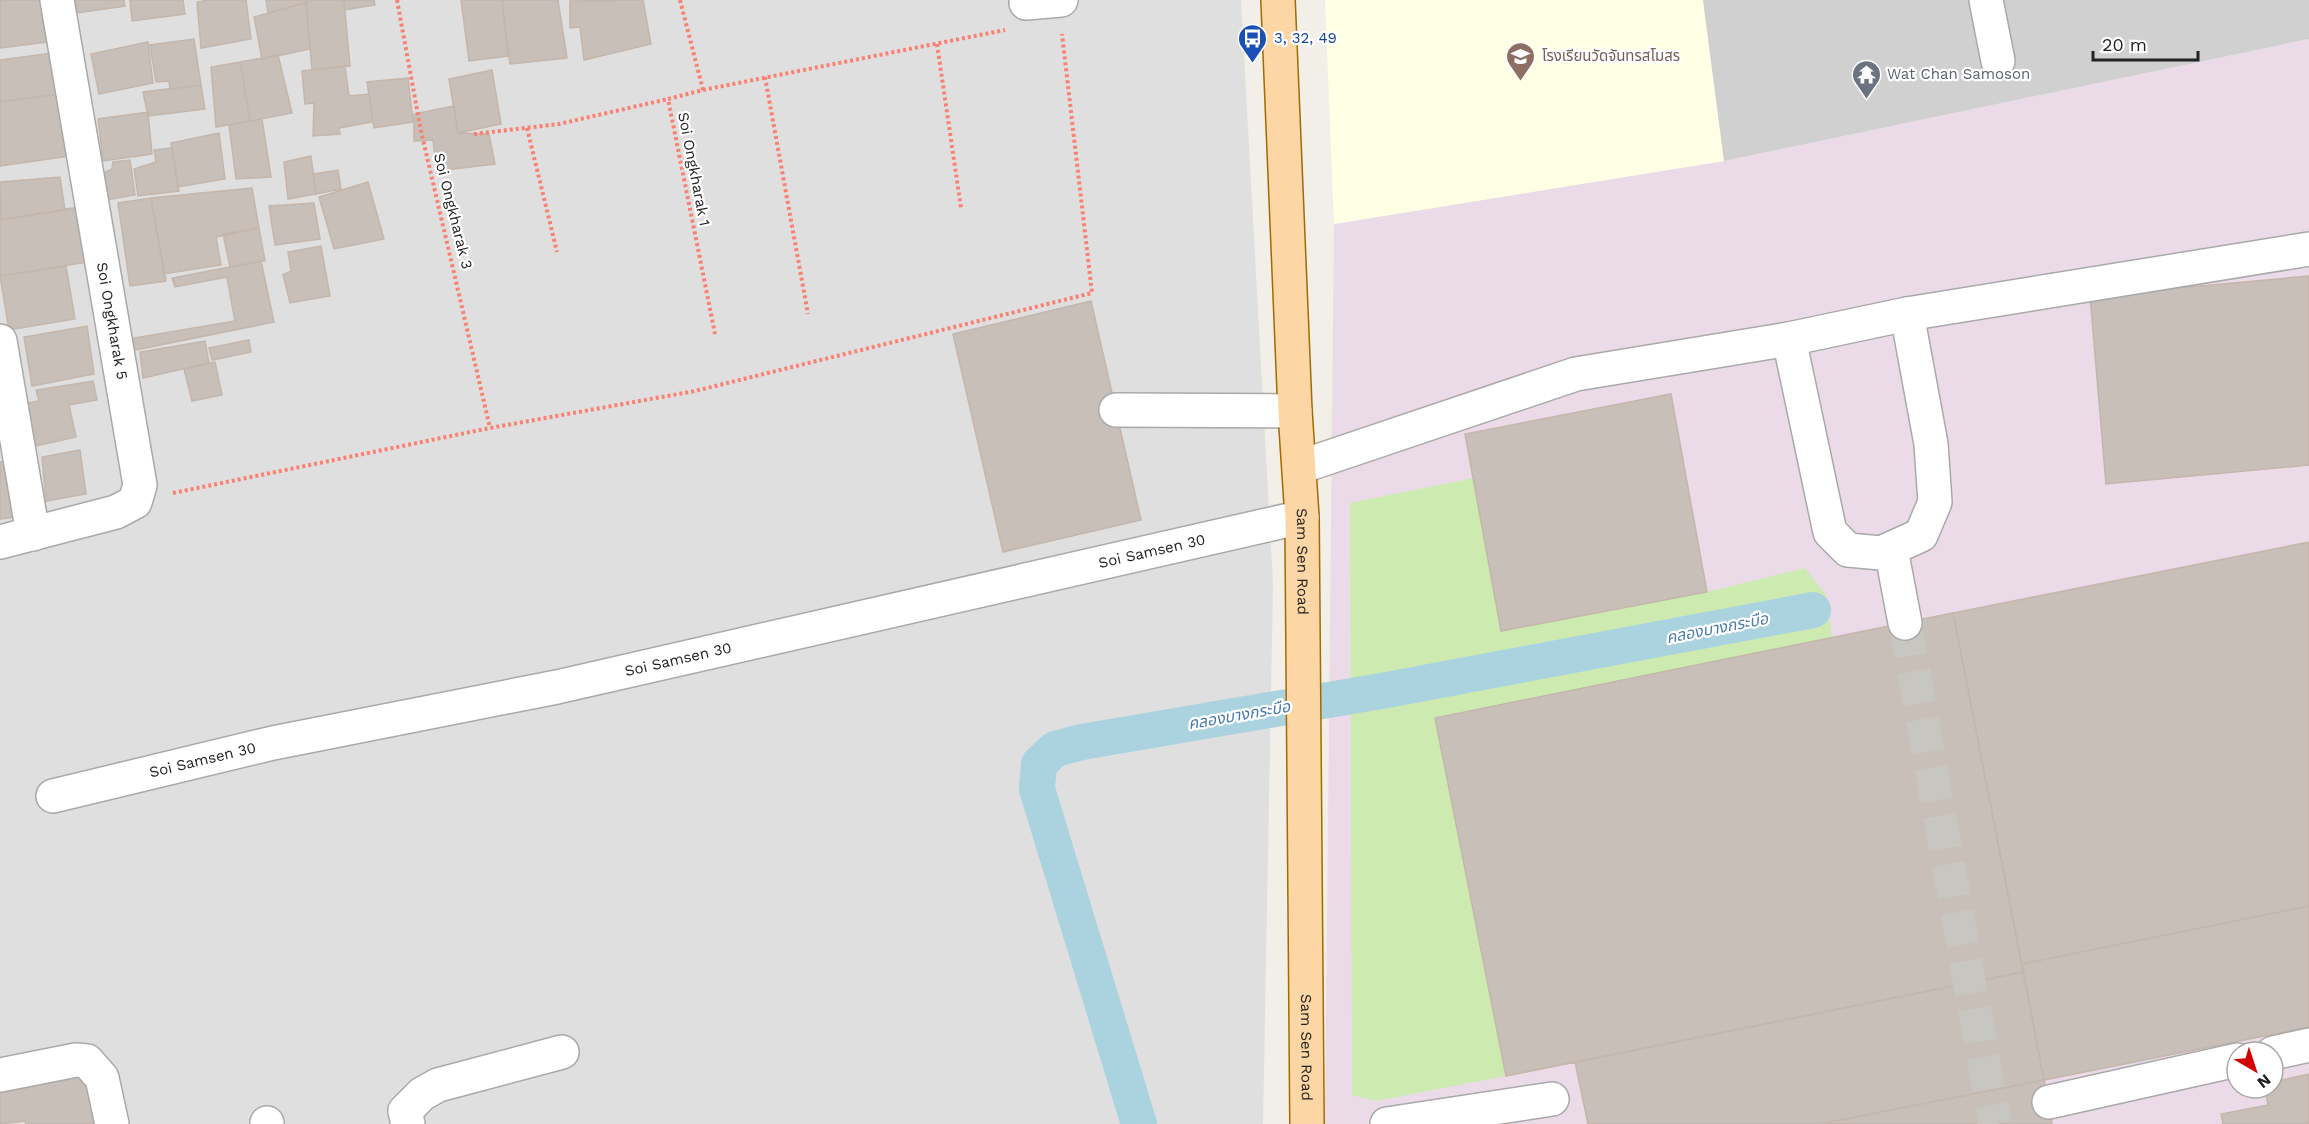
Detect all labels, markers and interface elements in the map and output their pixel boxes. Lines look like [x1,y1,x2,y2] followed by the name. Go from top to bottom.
[1237,22,1269,64] bus stop icon: 3, 32, 49
[2093,24,2198,62] scale bar
[1274,29,1337,47] place label: 3, 32, 49
[2102,34,2147,55] text: 20 m
[1505,40,1537,82] school or university icon: โรงเรียนวัดจันทรสโมสร
[1542,47,1680,65] place label: โรงเรียนวัดจันทรสโมสร
[1850,58,1882,100] temple icon: Wat Chan Samoson
[1887,65,2030,83] place label: Wat Chan Samoson
[674,111,714,227] street label: Soi Ongkharak 1
[430,151,476,271] street label: Soi Ongkharak 3
[93,261,131,381] street label: Soi Ongkharak 5
[1292,507,1312,615] street label: Sam Sen Road
[1097,530,1207,572] street label: Soi Samsen 30
[1665,609,1770,647] water label: คลองบางกระบือ
[623,638,733,680] street label: Soi Samsen 30
[1187,697,1292,733] water label: คลองบางกระบือ
[148,738,258,781] street label: Soi Samsen 30
[1297,994,1316,1101] street label: Sam Sen Road
[2225,1040,2285,1100] north arrow
[2254,1070,2275,1092] text: N

